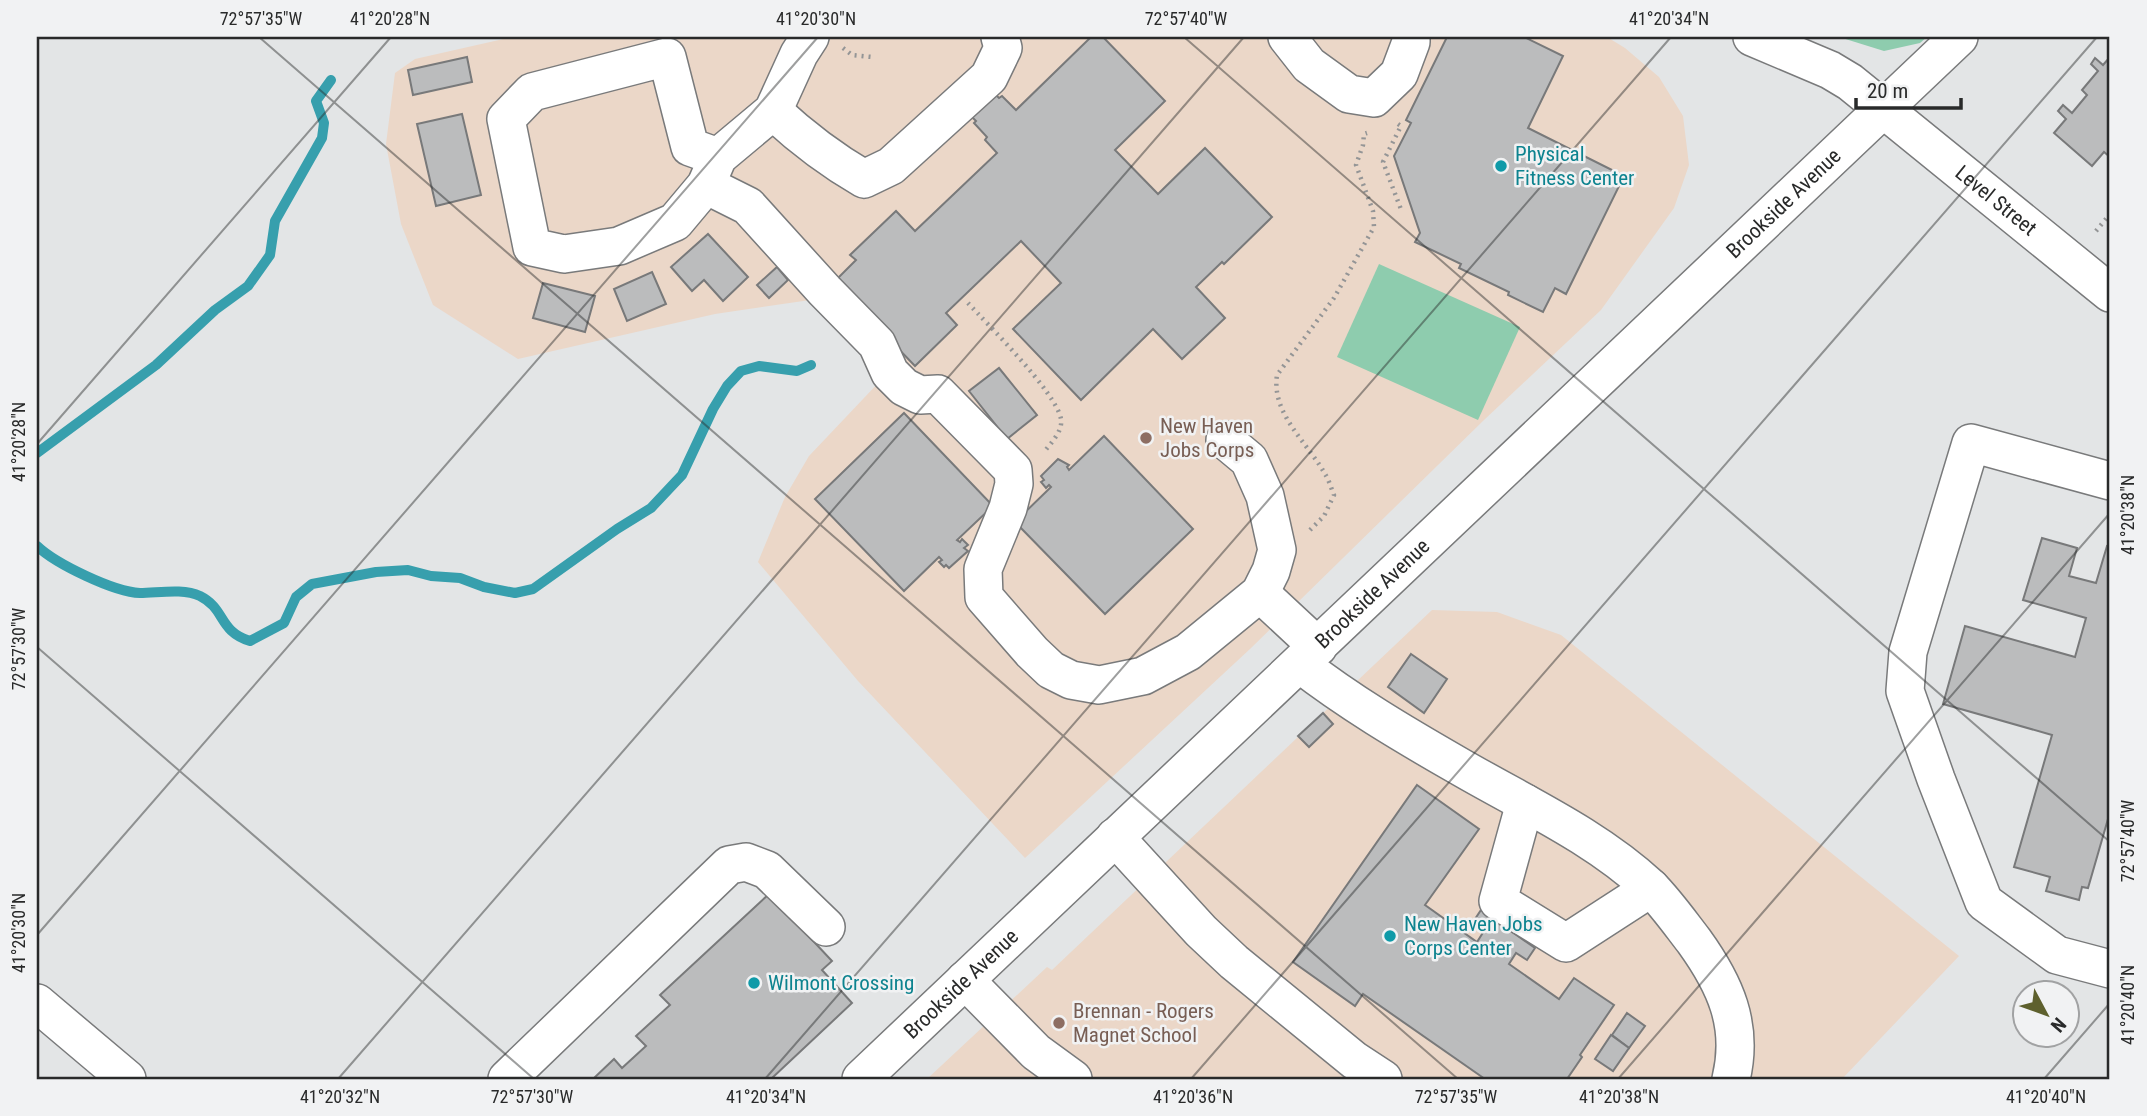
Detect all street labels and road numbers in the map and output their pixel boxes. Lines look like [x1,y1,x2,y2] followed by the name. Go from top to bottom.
[1722,144,1846,263] street label: Brookside Avenue
[1951,160,2041,240] street label: Level Street
[1310,534,1435,653] street label: Brookside Avenue
[899,924,1023,1044] street label: Brookside Avenue

